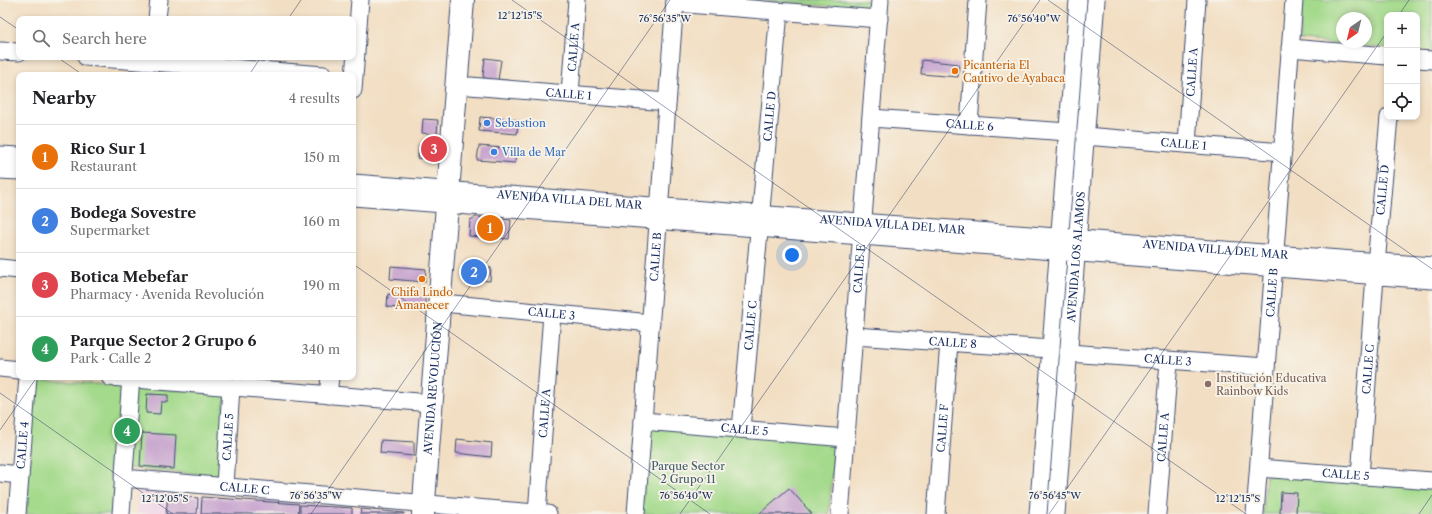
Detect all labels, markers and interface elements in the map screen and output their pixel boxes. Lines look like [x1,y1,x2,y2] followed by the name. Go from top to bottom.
[498,9,542,22] text: 12°12'15"S
[639,12,692,25] text: 76°56'35"W
[1007,12,1062,25] text: 76°56'40"W
[1336,12,1372,48] north arrow
[1384,12,1420,120] map controls
[1384,12,1420,48] button: +
[16,16,356,60] search box
[565,21,582,72] street label: CALLE A
[30,27,52,49] icon: search
[62,29,147,48] text: Search here
[1183,46,1201,97] street label: CALLE A
[1384,48,1420,84] button: −
[963,58,1065,85] place label: Picanteria El Cautivo de Ayabaca
[950,66,960,76] marker: Picanteria El Cautivo de Ayabaca
[1384,84,1420,120] button: locate
[545,85,593,103] street label: CALLE 1
[32,88,96,108] text: Nearby
[289,90,340,106] text: 4 results
[760,90,779,142] street label: CALLE D
[495,116,546,130] place label: Sebastion
[945,116,995,134] street label: CALLE 6
[482,118,492,128] marker: Sebastion
[421,134,447,164] pin: 3
[1160,135,1208,153] street label: CALLE 1
[70,139,146,158] text: Rico Sur 1
[501,145,566,159] place label: Villa de Mar
[489,147,499,157] marker: Villa de Mar
[42,149,48,165] text: 1
[304,149,340,165] text: 150 m
[70,158,137,174] text: Restaurant
[1373,164,1392,216] street label: CALLE D
[495,187,643,212] street label: AVENIDA VILLA DEL MAR
[1064,191,1088,324] street label: AVENIDA LOS ALAMOS
[70,203,196,222] text: Bodega Sovestre
[818,212,967,237] street label: AVENIDA VILLA DEL MAR
[41,213,49,229] text: 2
[303,213,340,229] text: 160 m
[477,213,503,243] pin: 1
[70,222,150,238] text: Supermarket
[647,231,664,282] street label: CALLE B
[1141,237,1290,262] street label: AVENIDA VILLA DEL MAR
[850,243,868,294] street label: CALLE E
[782,245,802,265] your location
[461,257,487,287] pin: 2
[70,267,188,286] text: Botica Mebefar
[1263,267,1281,318] street label: CALLE B
[417,274,427,284] marker: Chifa Lindo Amanecer
[41,277,49,293] text: 3
[303,277,340,293] text: 190 m
[391,285,453,312] place label: Chifa Lindo Amanecer
[70,286,264,302] text: Pharmacy · Avenida Revolución
[741,300,760,351] street label: CALLE C
[527,304,576,323] street label: CALLE 3
[421,321,445,457] street label: AVENIDA REVOLUCIÓN
[70,331,257,350] text: Parque Sector 2 Grupo 6
[928,334,977,351] street label: CALLE 8
[41,341,49,357] text: 4
[302,341,340,357] text: 340 m
[1359,344,1377,395] street label: CALLE C
[70,350,151,366] text: Park · Calle 2
[1143,351,1192,369] street label: CALLE 3
[1216,371,1327,398] place label: Institución Educativa Rainbow Kids
[1203,379,1213,389] marker: Institución Educativa Rainbow Kids
[536,387,553,438] street label: CALLE A
[934,403,951,453] street label: CALLE F
[1154,411,1172,462] street label: CALLE A
[220,413,236,461] street label: CALLE 5
[114,416,140,446] pin: 4
[14,421,31,470] street label: CALLE 4
[720,421,769,438] street label: CALLE 5
[651,459,725,486] park label: Parque Sector 2 Grupo 11
[1322,466,1370,483] street label: CALLE 5
[219,479,270,497] street label: CALLE C
[290,489,343,502] text: 76°56'35"W
[659,489,714,502] text: 76°56'40"W
[1029,489,1082,502] text: 76°56'45"W
[142,492,188,505] text: 12°12'05"S
[1216,492,1260,505] text: 12°12'15"S

